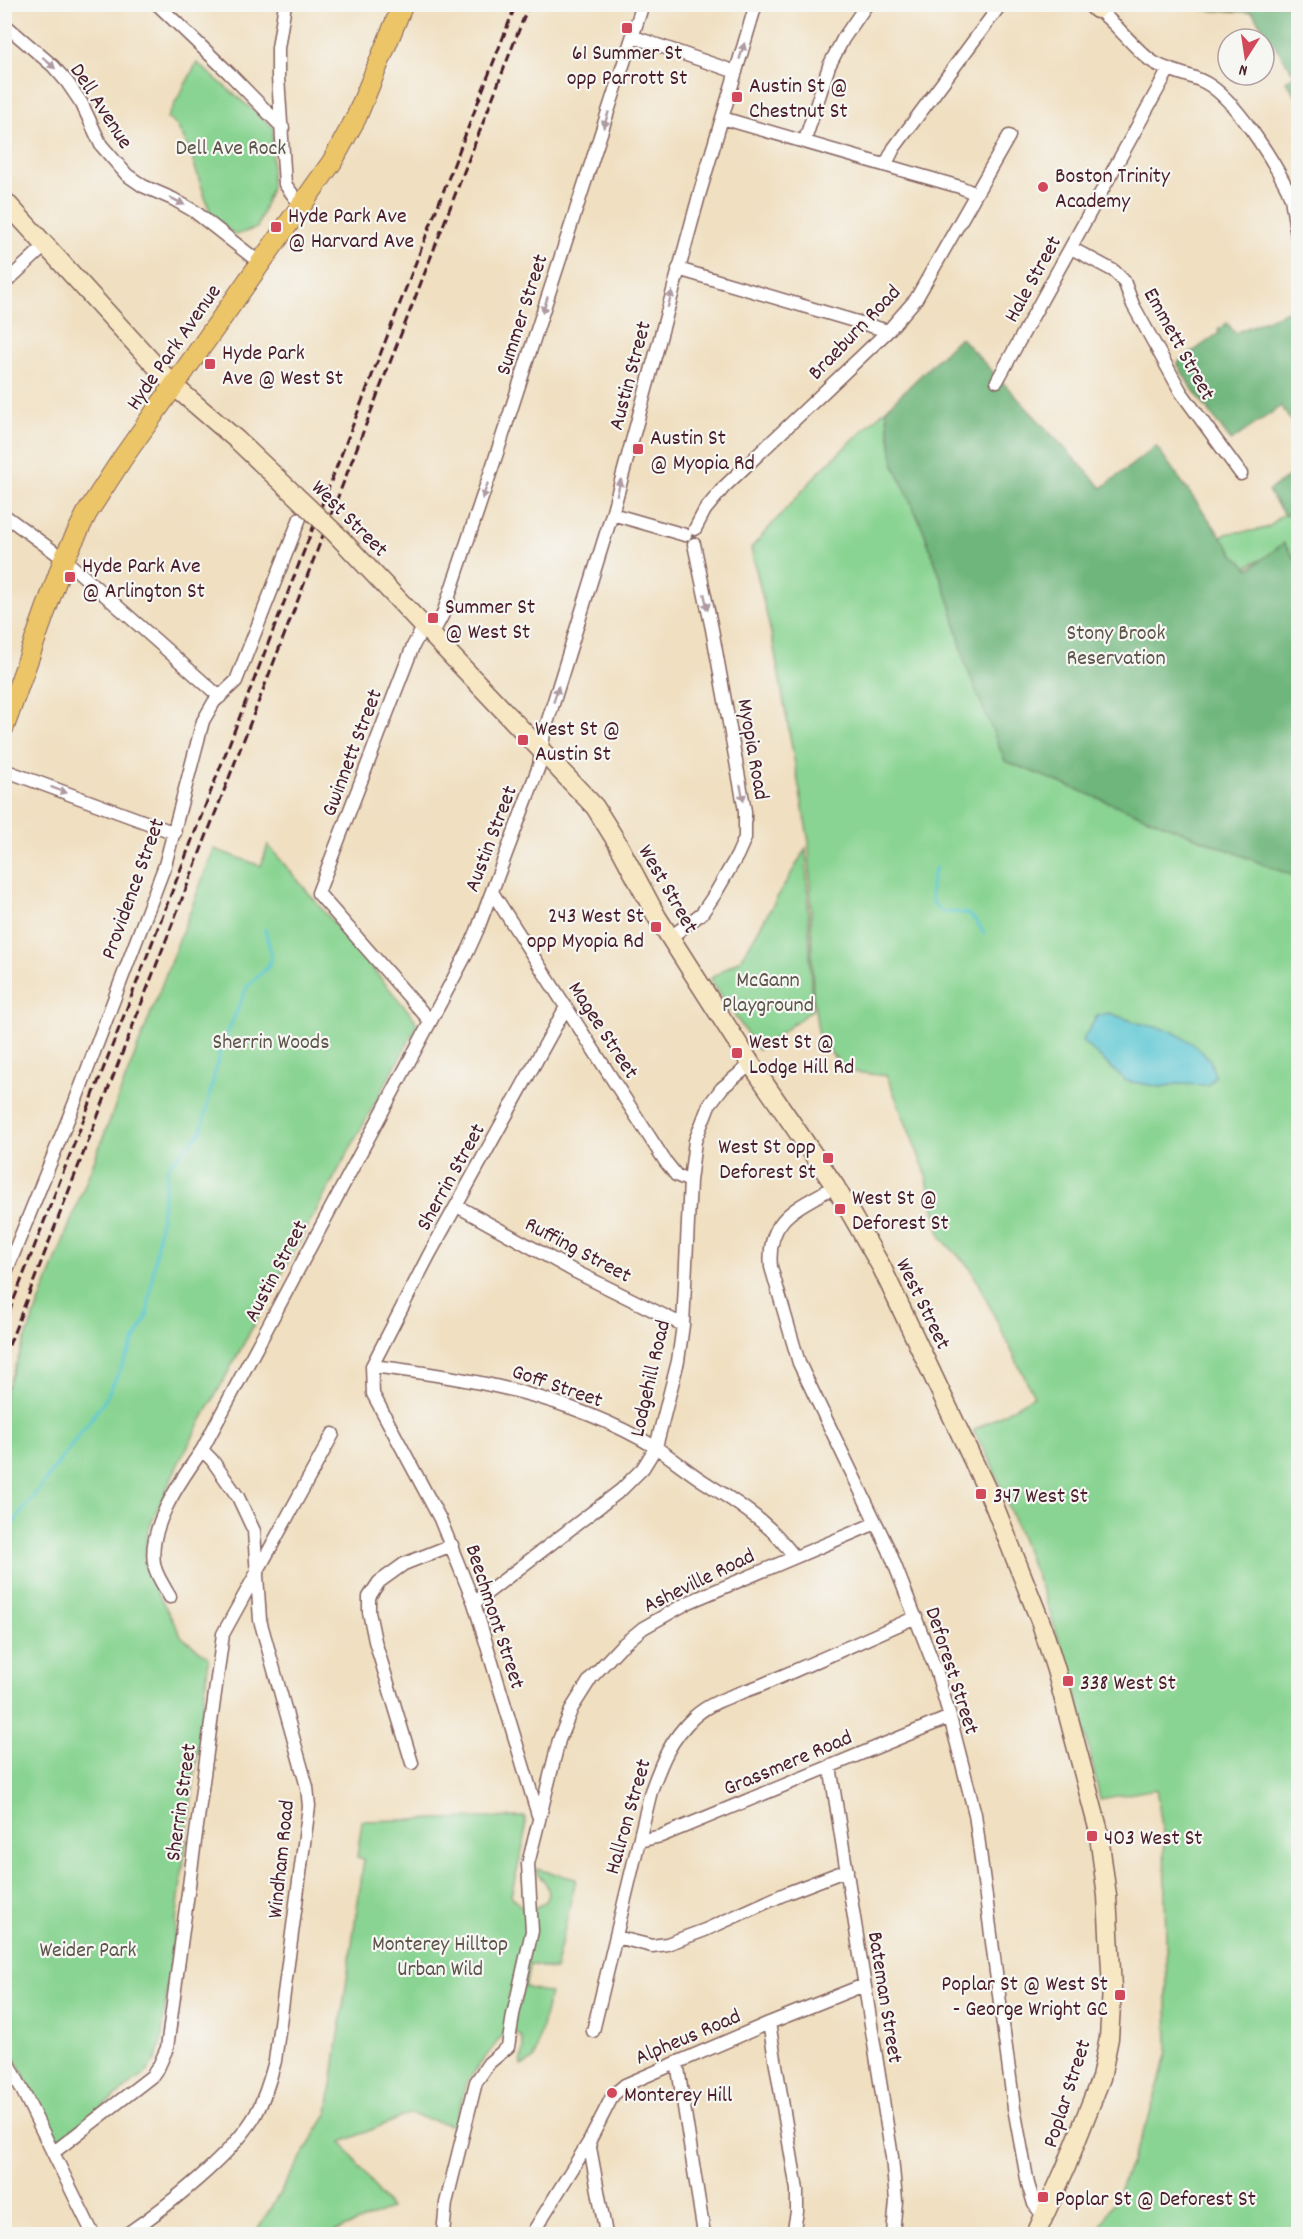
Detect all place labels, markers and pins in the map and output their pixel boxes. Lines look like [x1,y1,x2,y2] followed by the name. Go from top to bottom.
[620,21,634,35] marker: 61 Summer St opp Parrott St
[567,39,687,95] place label: 61 Summer St opp Parrott St
[749,72,848,128] place label: Austin St @ Chestnut St
[730,90,744,104] marker: Austin St @ Chestnut St
[1055,162,1171,218] place label: Boston Trinity Academy
[1036,180,1050,194] marker: Boston Trinity Academy
[288,202,414,258] place label: Hyde Park Ave @ Harvard Ave
[269,220,283,234] marker: Hyde Park Ave @ Harvard Ave
[222,339,343,395] place label: Hyde Park Ave @ West St
[203,357,217,371] marker: Hyde Park Ave @ West St
[650,424,755,480] place label: Austin St @ Myopia Rd
[631,442,645,456] marker: Austin St @ Myopia Rd
[82,552,205,608] place label: Hyde Park Ave @ Arlington St
[63,570,77,584] marker: Hyde Park Ave @ Arlington St
[445,593,535,649] place label: Summer St @ West St
[426,611,440,625] marker: Summer St @ West St
[535,715,620,771] place label: West St @ Austin St
[516,733,530,747] marker: West St @ Austin St
[527,902,644,958] place label: 243 West St opp Myopia Rd
[649,920,663,934] marker: 243 West St opp Myopia Rd
[749,1028,854,1084] place label: West St @ Lodge Hill Rd
[730,1046,744,1060] marker: West St @ Lodge Hill Rd
[718,1133,816,1189] place label: West St opp Deforest St
[821,1151,835,1165] marker: West St opp Deforest St
[852,1184,949,1240] place label: West St @ Deforest St
[833,1202,847,1216] marker: West St @ Deforest St
[993,1482,1088,1513] place label: 347 West St
[974,1487,988,1501] marker: 347 West St
[1080,1669,1176,1700] place label: 338 West St
[1061,1674,1075,1688] marker: 338 West St
[1104,1824,1202,1855] place label: 403 West St
[1085,1829,1099,1843] marker: 403 West St
[941,1970,1108,2026] place label: Poplar St @ West St - George Wright GC
[1113,1988,1127,2002] marker: Poplar St @ West St - George Wright GC
[624,2081,732,2112] place label: Monterey Hill
[605,2086,619,2100] marker: Monterey Hill
[1055,2185,1256,2216] place label: Poplar St @ Deforest St
[1036,2190,1050,2204] marker: Poplar St @ Deforest St

